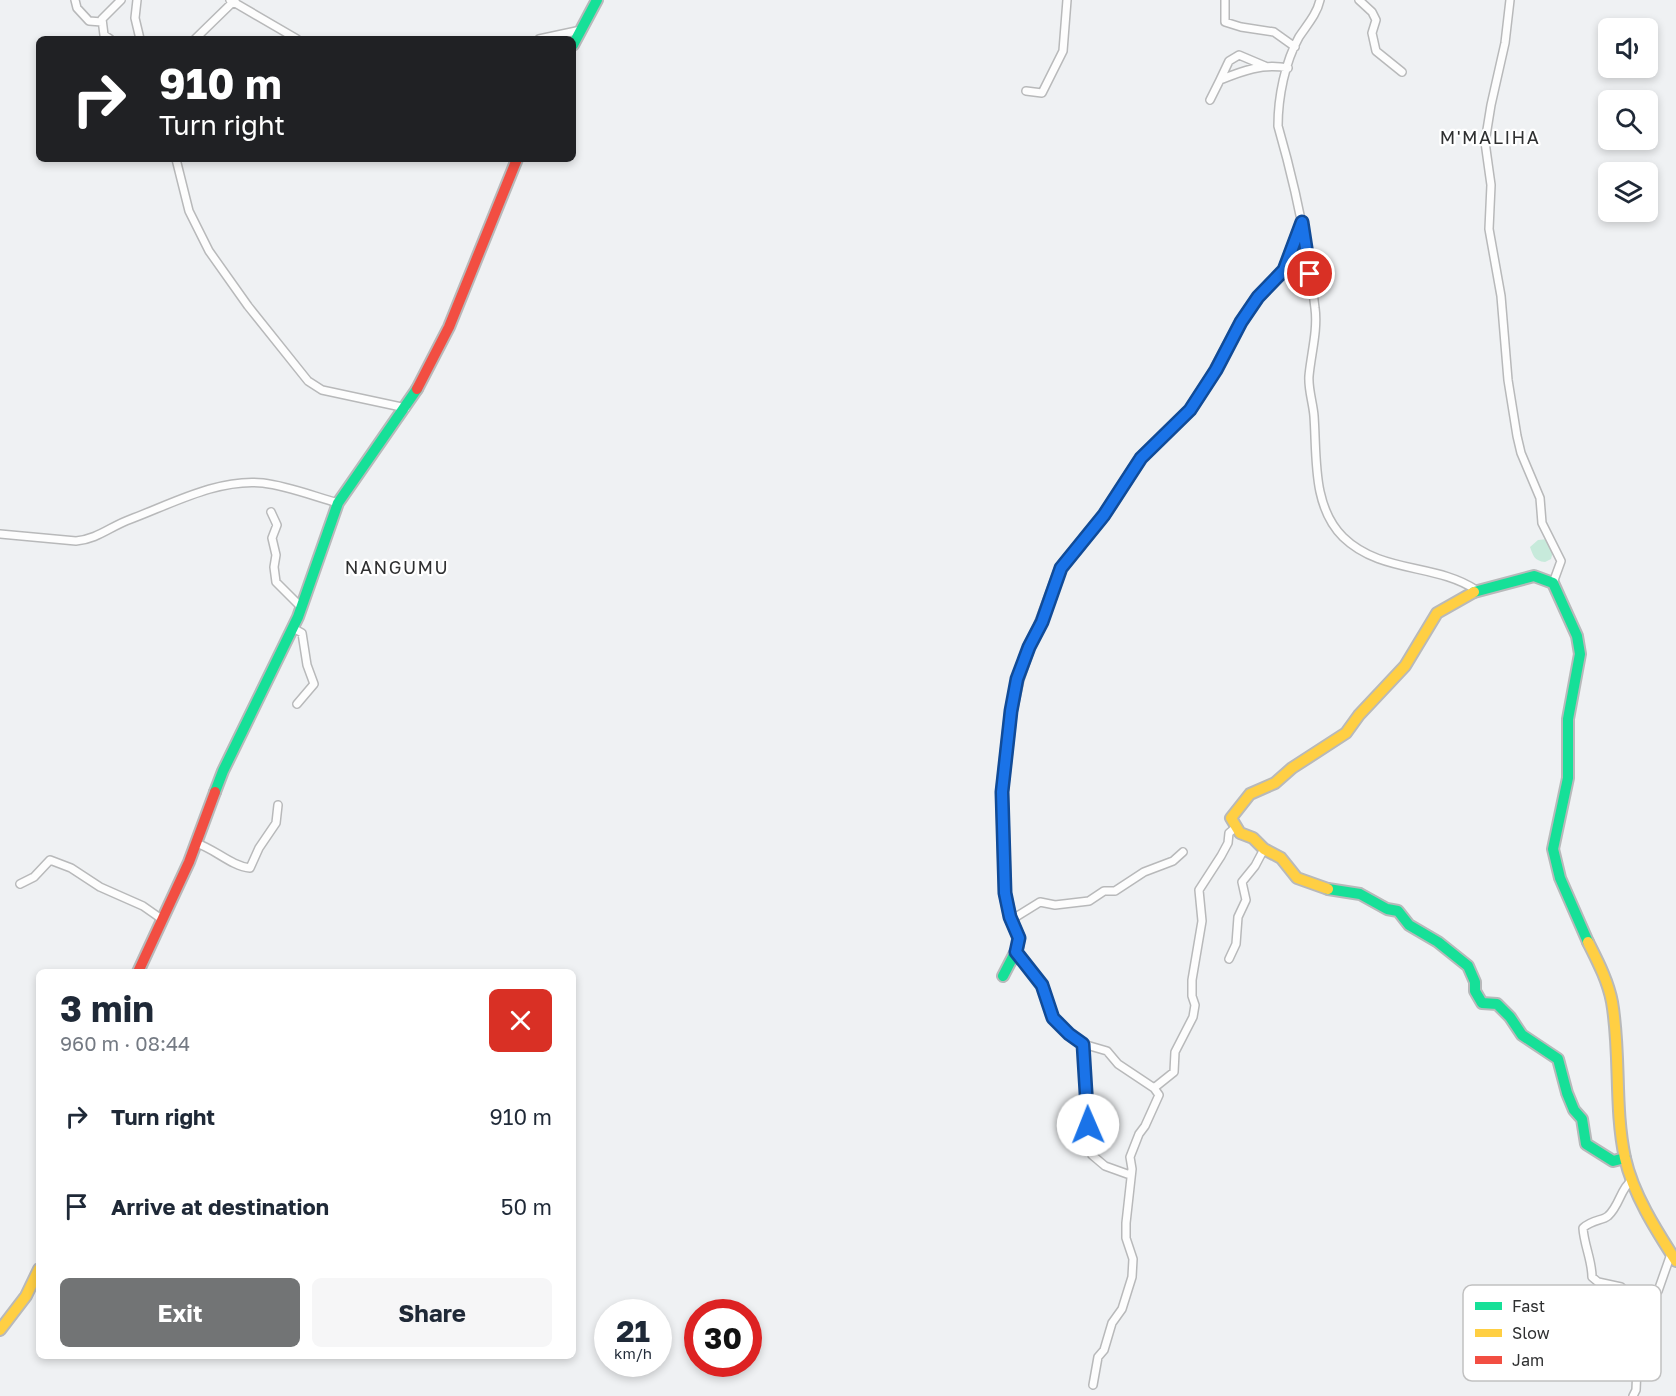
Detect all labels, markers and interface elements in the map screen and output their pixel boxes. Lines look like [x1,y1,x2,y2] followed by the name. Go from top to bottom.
[1598,18,1658,222] map controls
[1598,18,1658,78] button: sound
[159,58,282,108] text: 910 m
[60,60,138,138] icon: right
[1598,90,1658,150] button: search
[159,109,285,141] text: Turn right
[1440,126,1540,148] district label: M'MALIHA
[1598,162,1658,222] button: layers
[1284,248,1335,299] pin
[1293,257,1326,290] icon: arrive
[345,556,449,578] district label: NANGUMU
[60,987,154,1030] text: 3 min
[489,989,552,1052] button: close
[60,1031,190,1055] text: 960 m · 08:44
[1056,1093,1120,1157] position arrow
[60,1100,93,1133] icon: right
[111,1103,215,1130] text: Turn right
[489,1103,552,1130] text: 910 m
[60,1190,93,1223] icon: arrive
[111,1193,329,1220] text: Arrive at destination
[501,1193,552,1220] text: 50 m
[60,1278,300,1347] button: Exit
[312,1278,552,1347] button: Share
[1463,1285,1661,1381] legend
[1512,1296,1545,1316] text: Fast
[684,1299,762,1377] speed limit sign: 30
[616,1313,650,1349] text: 21
[1512,1323,1550,1343] text: Slow
[614,1344,652,1362] text: km/h
[1512,1350,1544,1370] text: Jam

